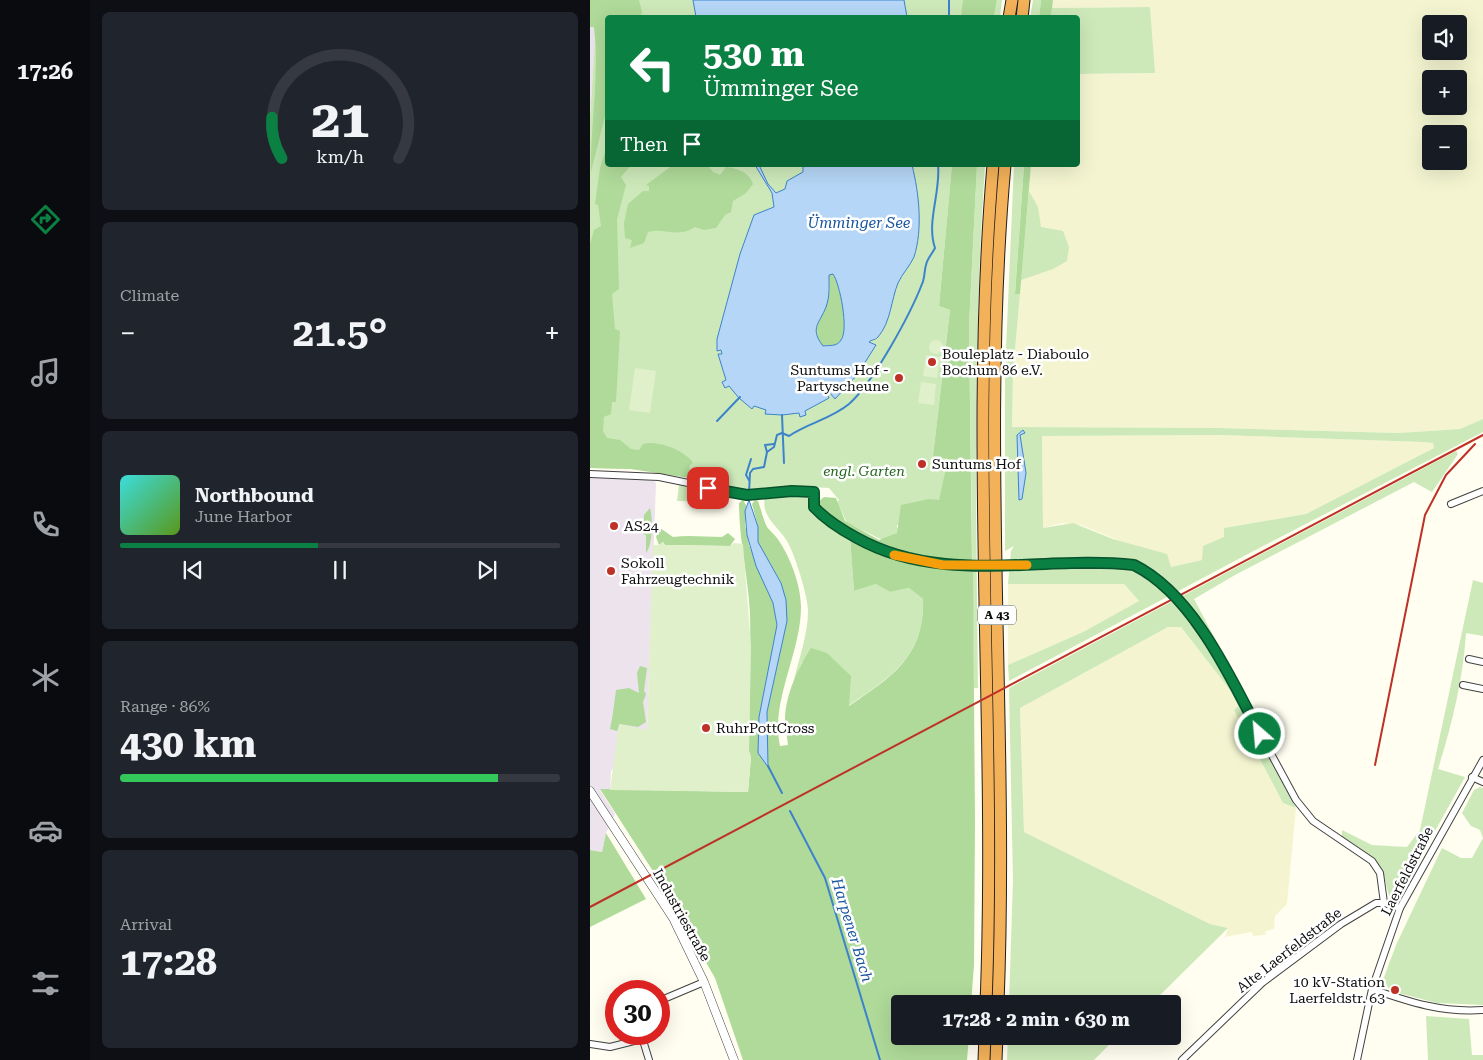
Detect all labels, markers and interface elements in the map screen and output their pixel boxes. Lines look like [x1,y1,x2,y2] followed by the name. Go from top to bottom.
[1422,15,1467,170] map controls
[1422,15,1467,60] button: sound
[703,34,804,75] text: 530 m
[620,35,685,100] icon: left
[17,59,73,84] text: 17:26
[1422,70,1467,115] button: +
[703,76,858,101] text: Ümminger See
[311,89,369,150] text: 21
[1422,125,1467,170] button: −
[678,130,706,158] icon: arrive
[620,133,668,156] text: Then
[316,146,364,167] text: km/h
[28,202,63,237] icon: directions
[808,214,911,232] water label: Ümminger See
[120,286,179,305] text: Climate
[293,311,387,355] text: 21.5°
[120,317,136,350] text: −
[544,317,560,350] text: +
[942,346,1089,378] place label: Bouleplatz - Diaboulo Bochum 86 e.V.
[28,355,63,390] icon: music
[926,356,938,368] marker: Bouleplatz - Diaboulo Bochum 86 e.V.
[790,362,889,394] place label: Suntums Hof - Partyscheune
[893,372,905,384] marker: Suntums Hof - Partyscheune
[932,456,1021,472] place label: Suntums Hof
[916,458,928,470] marker: Suntums Hof
[823,463,905,479] park label: engl. Garten
[687,467,729,509] pin
[694,474,722,502] icon: arrive
[195,484,314,507] text: Northbound
[28,507,63,542] icon: phone
[195,507,292,526] text: June Harbor
[624,518,659,534] place label: AS24
[608,520,620,532] marker: AS24
[621,555,734,587] place label: Sokoll Fahrzeugtechnik
[179,556,207,584] icon: previous
[326,556,354,584] icon: pause
[473,556,501,584] icon: next
[605,565,617,577] marker: Sokoll Fahrzeugtechnik
[978,606,1016,624] road number: A 43
[28,660,63,695] icon: climate
[120,697,210,716] text: Range · 86%
[1233,707,1285,759] position arrow
[716,720,815,736] place label: RuhrPottCross
[120,722,256,766] text: 430 km
[700,722,712,734] marker: RuhrPottCross
[28,813,63,848] icon: car
[1378,824,1436,918] street label: Laerfeldstraße
[650,866,714,964] street label: Industriestraße
[827,875,876,984] water label: Harpener Bach
[1234,904,1345,996] street label: Alte Laerfeldstraße
[120,915,172,934] text: Arrival
[120,940,217,984] text: 17:28
[28,966,63,1001] icon: filters
[1289,974,1385,1006] place label: 10 kV-Station Laerfeldstr. 63
[605,980,670,1045] speed limit sign: 30
[1389,984,1401,996] marker: 10 kV-Station Laerfeldstr. 63
[942,1008,1130,1031] text: 17:28 · 2 min · 630 m

